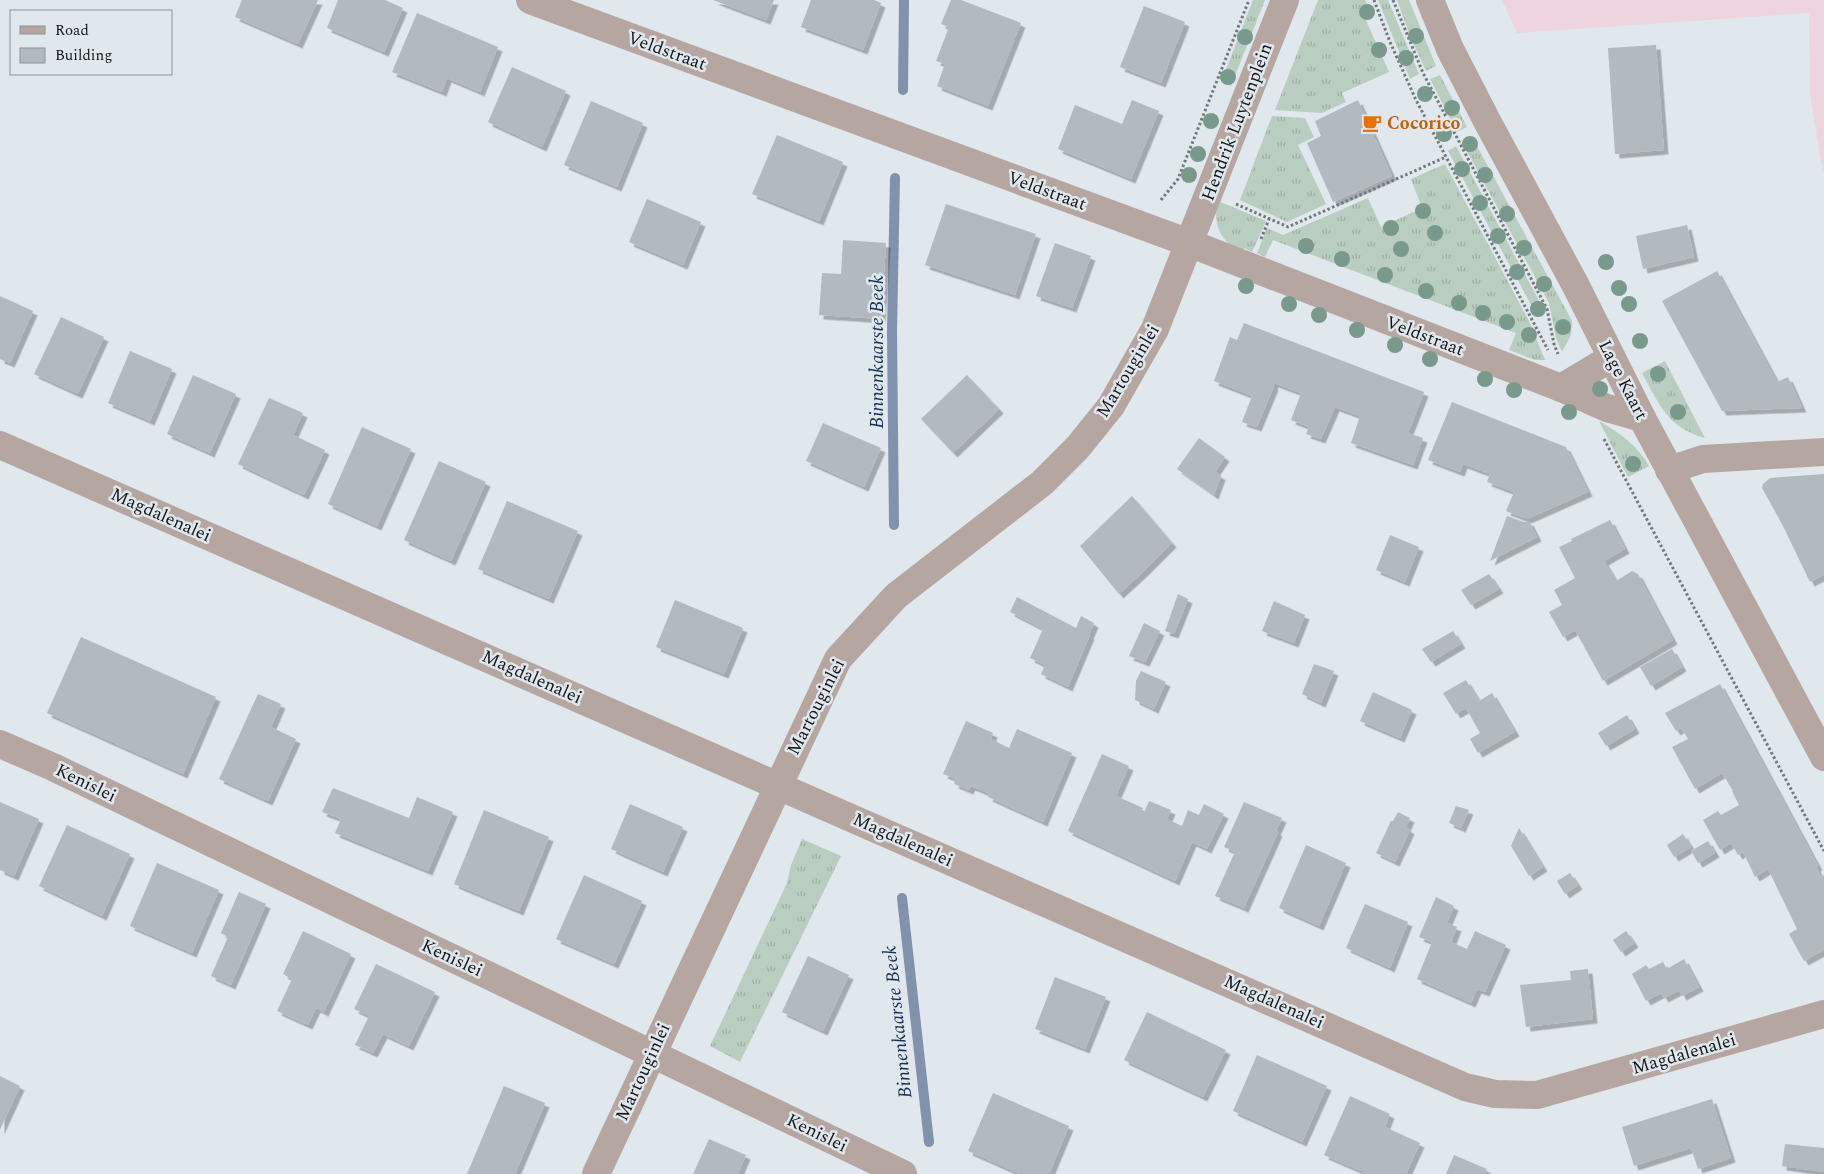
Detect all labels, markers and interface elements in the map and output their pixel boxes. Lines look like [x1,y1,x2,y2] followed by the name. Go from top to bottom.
[10,10,172,75] legend
[55,19,89,42] text: Road
[624,24,710,78] street label: Veldstraat
[1194,39,1280,205] street label: Hendrik Luytenplein
[55,44,112,67] text: Building
[1387,110,1461,137] place label: Cocorico
[1361,112,1383,134] cafe icon: Cocorico
[1004,164,1090,218] street label: Veldstraat
[863,275,892,429] water label: Binnenkaarste Beek
[1382,309,1468,363] street label: Veldstraat
[1089,319,1167,423] street label: Martouginlei
[1591,335,1655,425] street label: Lage Kaart
[107,481,215,549] street label: Magdalenalei
[478,643,586,711] street label: Magdalenalei
[780,654,852,760] street label: Martouginlei
[51,757,121,809] street label: Kenislei
[849,806,957,874] street label: Magdalenalei
[417,932,487,984] street label: Kenislei
[876,944,920,1100] water label: Binnenkaarste Beek
[1220,968,1328,1036] street label: Magdalenalei
[609,1019,677,1125] street label: Martouginlei
[1629,1026,1739,1082] street label: Magdalenalei
[782,1107,852,1159] street label: Kenislei

